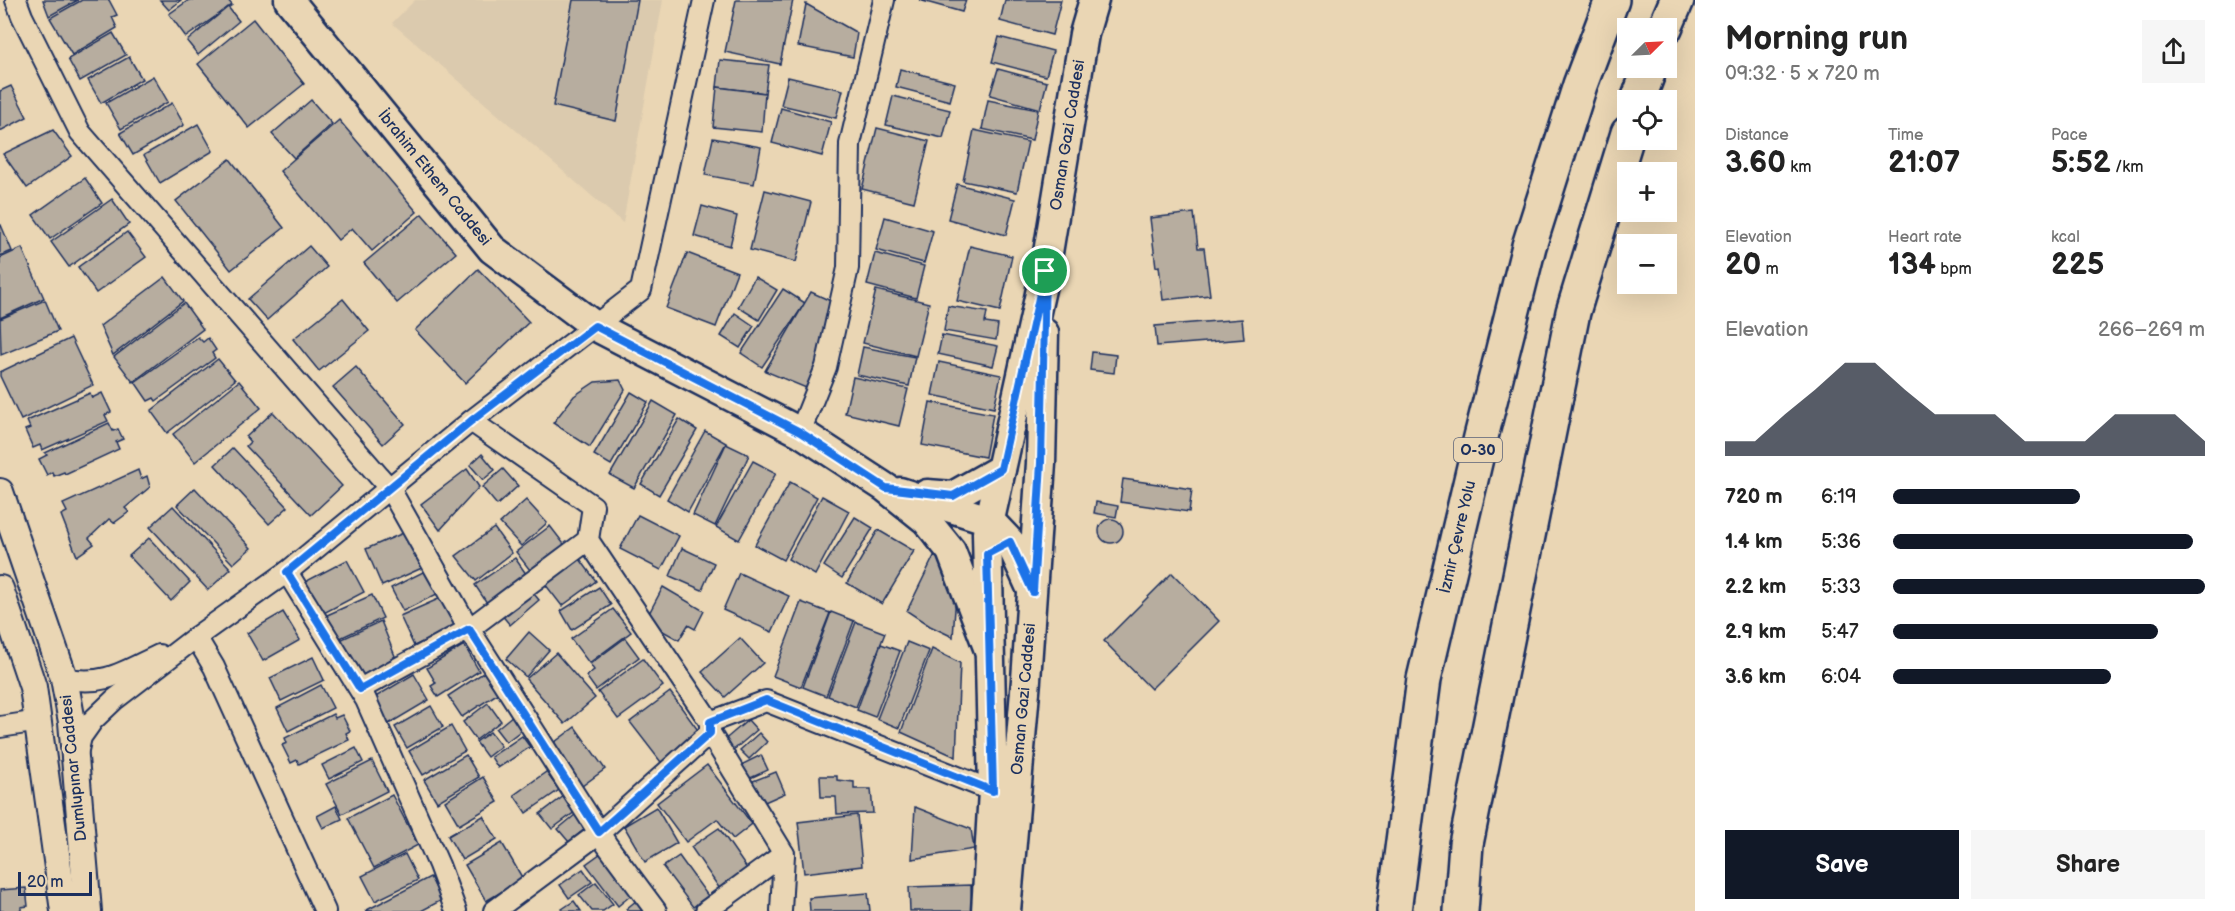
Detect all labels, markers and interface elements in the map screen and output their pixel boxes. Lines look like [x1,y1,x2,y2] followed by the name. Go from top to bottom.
[1617,18,1677,78] north arrow
[1617,18,1677,294] map controls
[1725,19,1908,59] text: Morning run
[2142,20,2205,83] button: share
[1047,58,1089,212] street label: Osman Gazi Caddesi
[1725,62,1880,86] text: 09:32 · 5 × 720 m
[1617,90,1677,150] button: locate
[373,105,496,250] street label: İbrahim Ethem Caddesi
[1725,126,1789,145] text: Distance
[1888,126,1923,145] text: Time
[2051,126,2087,145] text: Pace
[1725,145,1786,181] text: 3.60
[1888,145,1960,181] text: 21:07
[2051,145,2111,181] text: 5:52
[1786,158,1811,177] text: km
[2111,158,2143,177] text: /km
[1617,162,1677,222] button: +
[1725,228,1792,247] text: Elevation
[1888,228,1962,247] text: Heart rate
[2051,228,2080,247] text: kcal
[1617,234,1677,294] button: −
[1019,245,1070,296] pin
[1725,247,1761,283] text: 20
[1888,247,1936,283] text: 134
[2051,247,2104,283] text: 225
[1028,254,1061,287] icon: arrive
[1761,260,1779,279] text: m
[1936,260,1972,279] text: bpm
[1725,318,1808,342] text: Elevation
[2098,318,2205,342] text: 266–269 m
[1454,438,1502,462] road number: O-30
[1434,478,1480,595] street label: İzmir Çevre Yolu
[1725,485,1783,509] text: 720 m
[1821,485,1857,509] text: 6:19
[1725,530,1783,554] text: 1.4 km
[1821,530,1861,554] text: 5:36
[1725,575,1786,599] text: 2.2 km
[1821,575,1861,599] text: 5:33
[1725,620,1786,644] text: 2.9 km
[1821,620,1859,644] text: 5:47
[1008,622,1040,776] street label: Osman Gazi Caddesi
[1725,665,1786,689] text: 3.6 km
[1821,665,1861,689] text: 6:04
[57,694,91,842] street label: Dumlupınar Caddesi
[1725,830,1959,899] button: Save
[1971,830,2205,899] button: Share
[18,869,92,896] scale bar
[27,873,63,892] text: 20 m

